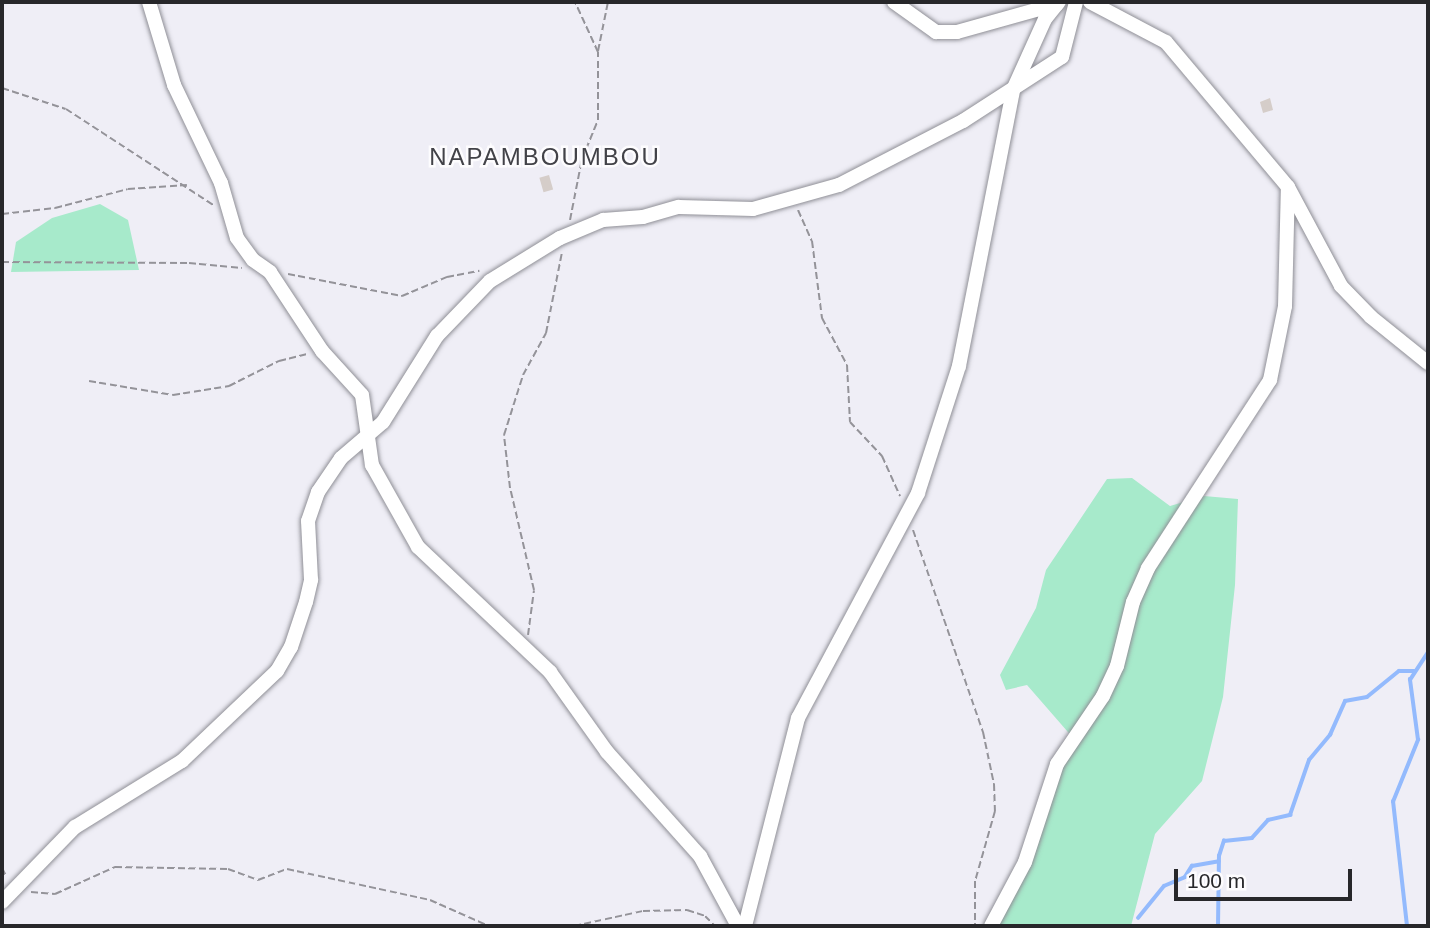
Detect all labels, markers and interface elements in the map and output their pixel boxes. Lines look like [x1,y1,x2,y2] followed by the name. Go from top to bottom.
[431,143,659,171] district label: NAPAMBOUMBOU
[1178,855,1356,899] scale bar
[1187,869,1245,892] text: 100 m

